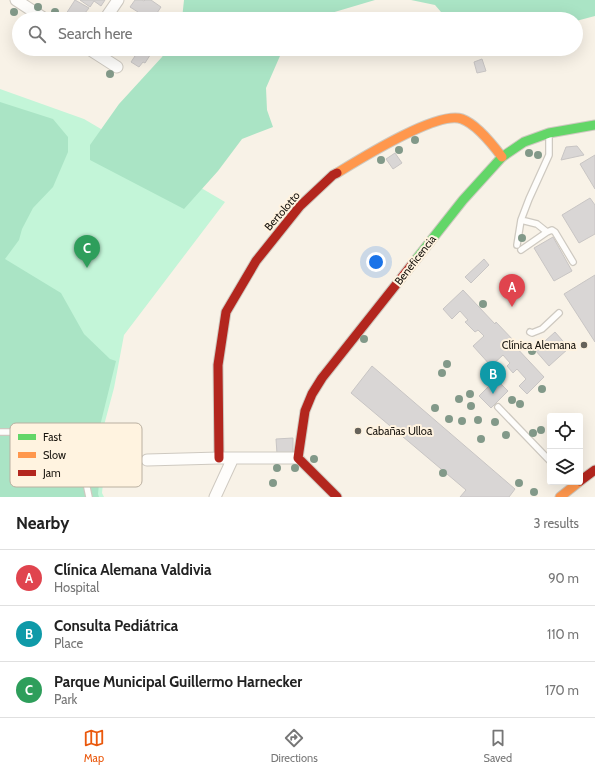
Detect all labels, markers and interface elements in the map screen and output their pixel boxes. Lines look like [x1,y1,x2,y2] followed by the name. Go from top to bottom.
[12,12,583,56] search box
[26,23,48,45] icon: search
[58,25,133,43] text: Search here
[261,189,303,233] street label: Bertolotto
[391,232,439,288] street label: Beneficencia
[74,235,100,268] pin: C
[366,252,386,272] your location
[499,274,525,307] pin: A
[502,338,577,352] place label: Clínica Alemana
[579,340,589,350] marker: Clínica Alemana
[480,361,506,394] pin: B
[547,413,583,485] map controls
[547,413,583,449] button: locate
[10,423,142,487] legend
[366,424,433,438] place label: Cabañas Ulloa
[353,426,363,436] marker: Cabañas Ulloa
[43,430,62,444] text: Fast
[43,448,66,462] text: Slow
[547,449,583,485] button: layers
[42,466,61,480] text: Jam
[16,513,69,533] text: Nearby
[533,515,579,531] text: 3 results
[54,561,211,579] text: Clínica Alemana Valdivia
[25,570,33,586] text: A
[548,570,579,586] text: 90 m
[54,579,99,595] text: Hospital
[54,617,178,635] text: Consulta Pediátrica
[25,626,33,642] text: B
[547,626,579,642] text: 110 m
[54,635,83,651] text: Place
[54,673,302,691] text: Parque Municipal Guillermo Harnecker
[25,682,33,698] text: C
[545,682,579,698] text: 170 m
[54,691,77,707] text: Park
[83,727,105,765] tab: Map
[271,727,318,765] tab: Directions
[484,727,512,765] tab: Saved

